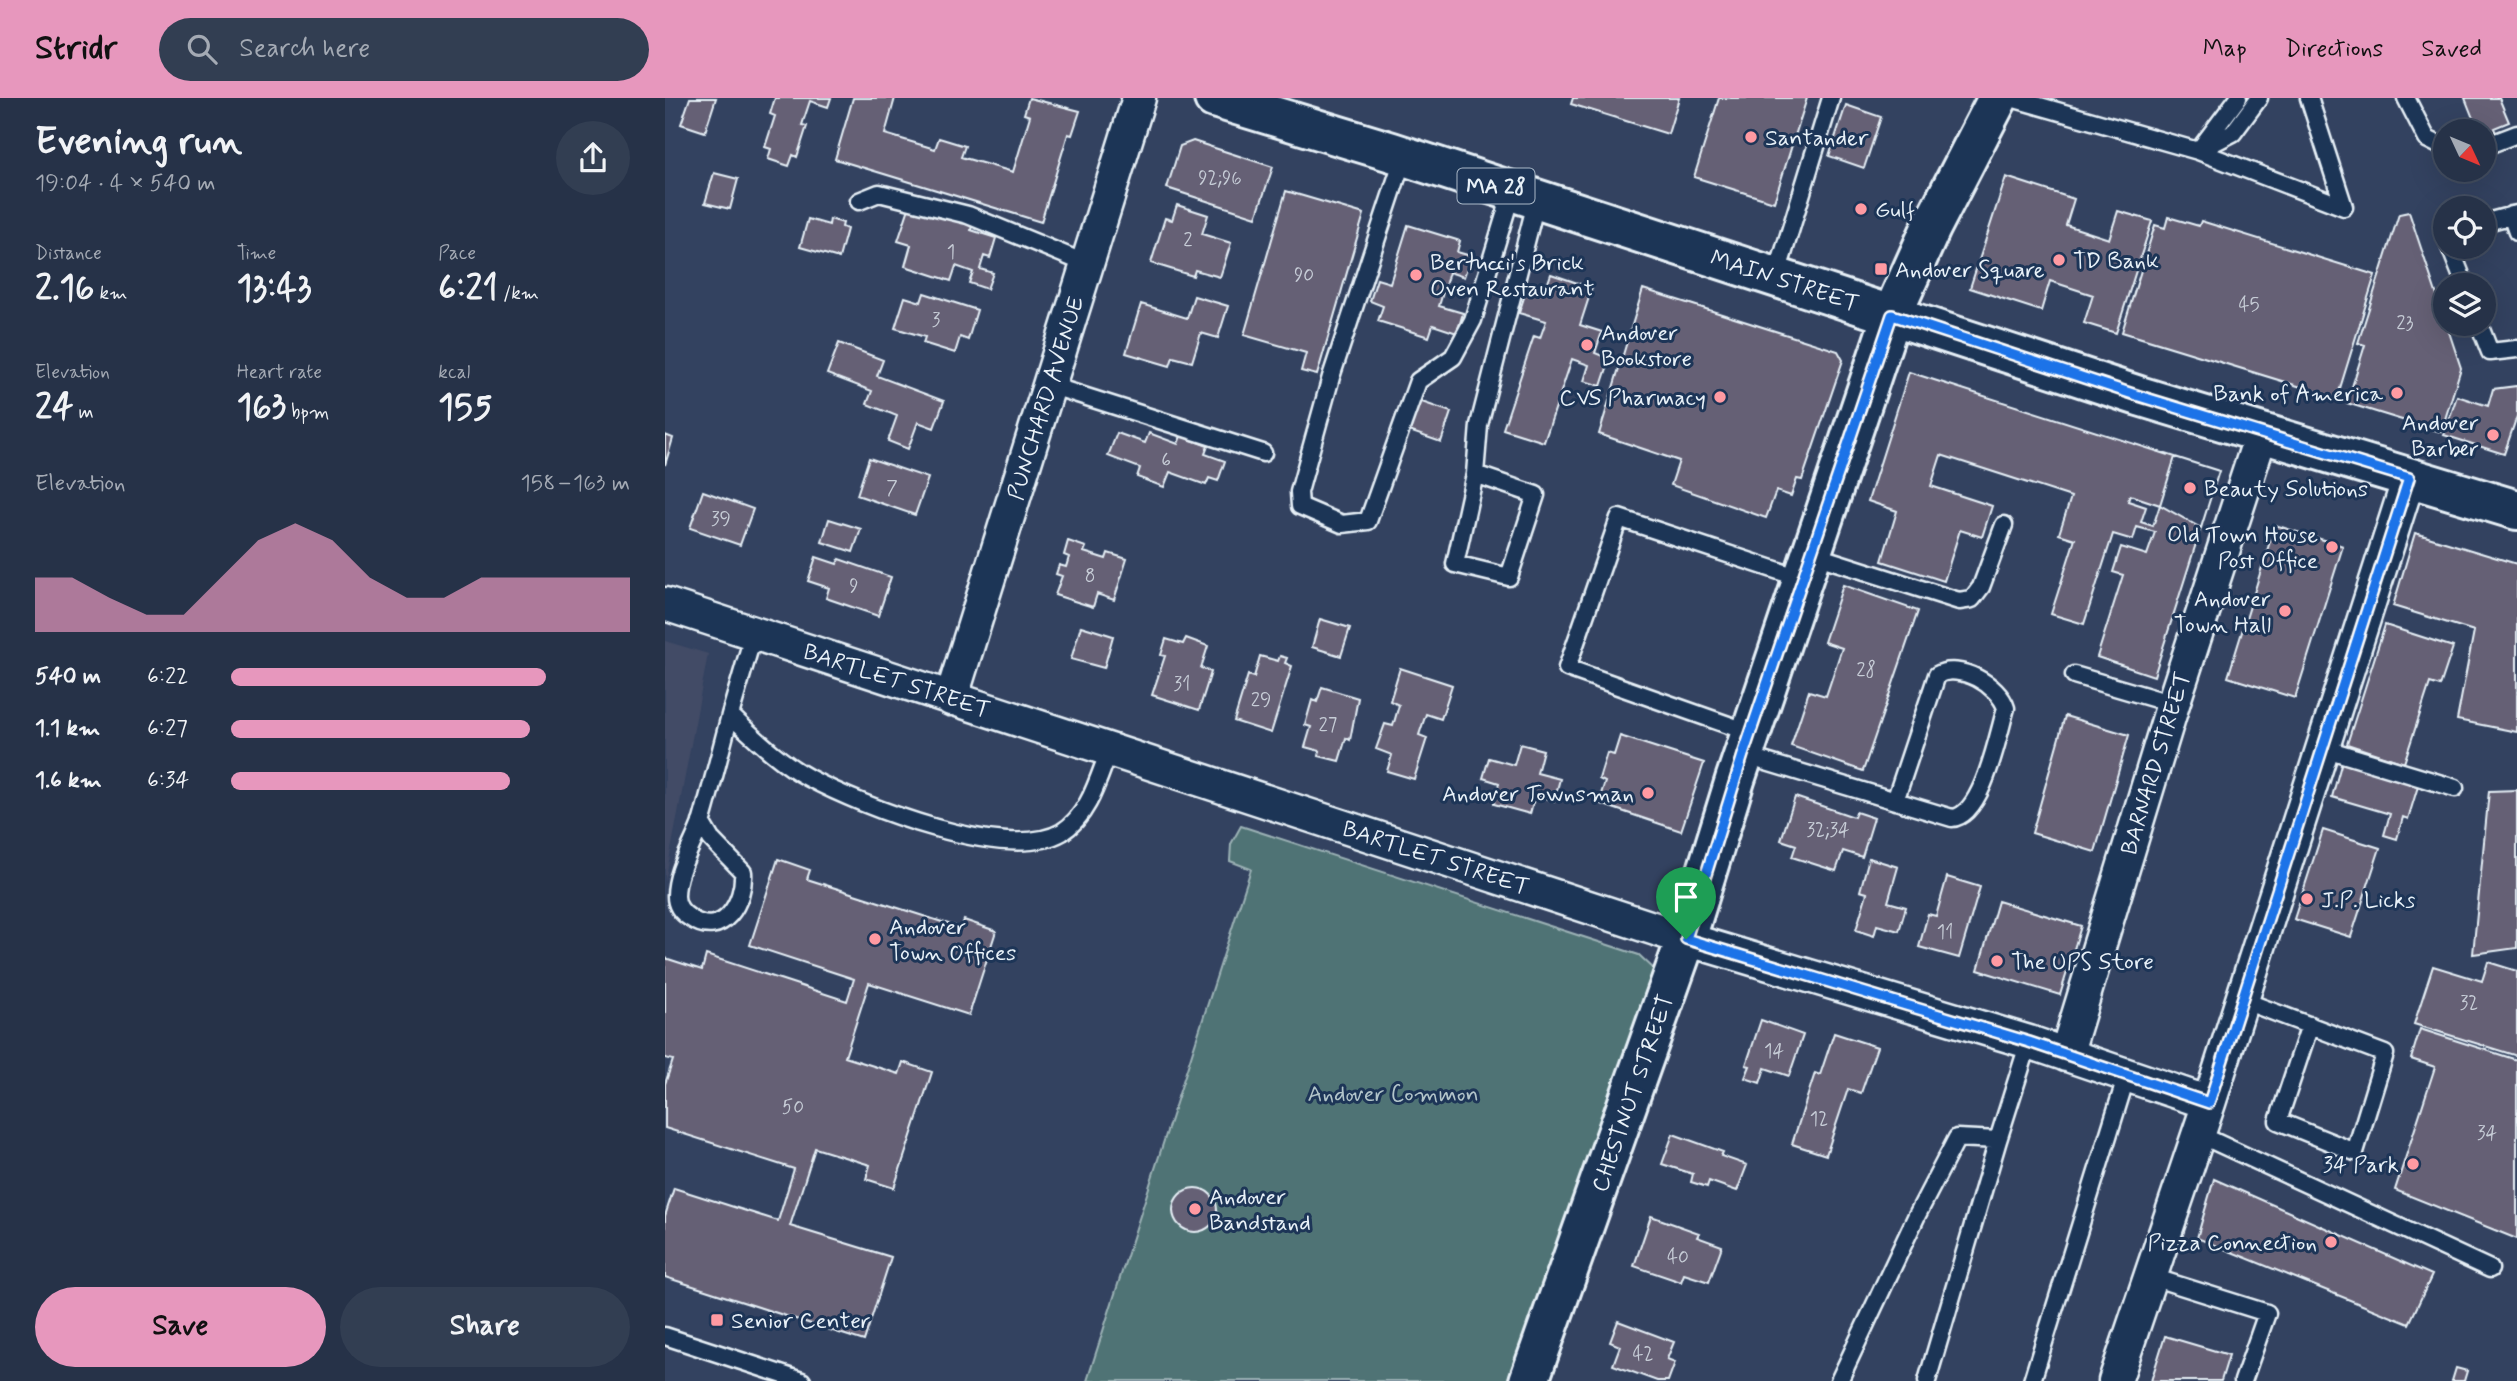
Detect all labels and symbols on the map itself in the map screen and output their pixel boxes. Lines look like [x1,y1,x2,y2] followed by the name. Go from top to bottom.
[2433,119,2495,182] north arrow
[1765,124,1869,154] place label: Santander
[1743,129,1759,145] marker: Santander
[1198,166,1242,191] house number: 92;96
[1457,168,1535,204] road number: MA 28
[1875,196,1915,226] place label: Gulf
[1853,201,1869,217] marker: Gulf
[1183,228,1193,253] house number: 2
[947,240,955,265] house number: 1
[1706,244,1863,320] street label: MAIN STREET
[2073,247,2159,277] place label: TD Bank
[1430,249,1594,305] place label: Bertucci's Brick Oven Restaurant
[2051,252,2067,268] marker: TD Bank
[1895,256,2045,286] place label: Andover Square
[1873,261,1889,277] marker: Andover Square
[1294,263,1314,288] house number: 90
[1408,267,1424,283] marker: Bertucci's Brick Oven Restaurant
[1002,293,1092,504] street label: PUNCHARD AVENUE
[2238,293,2260,318] house number: 45
[932,308,941,333] house number: 3
[2396,311,2414,336] house number: 23
[1601,319,1692,375] place label: Andover Bookstore
[1579,337,1595,353] marker: Andover Bookstore
[2213,380,2383,410] place label: Bank of America
[1559,384,1706,414] place label: CVS Pharmacy
[2389,385,2405,401] marker: Bank of America
[1712,389,1728,405] marker: CVS Pharmacy
[2402,409,2479,465] place label: Andover Barber
[2485,427,2501,443] marker: Andover Barber
[1161,448,1171,473] house number: 6
[2204,475,2368,505] place label: Beauty Solutions
[886,476,898,501] house number: 7
[2182,480,2198,496] marker: Beauty Solutions
[711,507,731,532] house number: 39
[2167,521,2318,577] place label: Old Town House Post Office
[2324,539,2340,555] marker: Old Town House Post Office
[1085,564,1095,589] house number: 8
[849,574,859,599] house number: 9
[2174,585,2271,641] place label: Andover Town Hall
[2277,603,2293,619] marker: Andover Town Hall
[799,638,994,726] street label: BARTLET STREET
[1856,658,1876,683] house number: 28
[2115,668,2199,859] street label: BARNARD STREET
[1174,672,1190,697] house number: 31
[1251,688,1271,713] house number: 29
[1319,713,1337,738] house number: 27
[1442,780,1634,810] place label: Andover Townsman
[1640,785,1656,801] marker: Andover Townsman
[1338,815,1533,903] street label: BARTLET STREET
[1806,818,1850,843] house number: 32;34
[1656,867,1716,939] pin
[2321,886,2415,916] place label: J.P. Licks
[2299,891,2315,907] marker: J.P. Licks
[889,913,1016,969] place label: Andover Town Offices
[1937,920,1953,945] house number: 11
[867,931,883,947] marker: Andover Town Offices
[2011,948,2154,978] place label: The UPS Store
[1989,953,2005,969] marker: The UPS Store
[1586,991,1682,1197] street label: CHESTNUT STREET
[2460,991,2478,1016] house number: 32
[1764,1039,1784,1064] house number: 14
[1307,1080,1479,1110] park label: Andover Common
[782,1095,804,1120] house number: 50
[1810,1107,1828,1132] house number: 12
[2477,1121,2497,1146] house number: 34
[2323,1151,2399,1181] place label: 34 Park
[2405,1156,2421,1172] marker: 34 Park
[1209,1183,1311,1239] place label: Andover Bandstand
[1187,1201,1203,1217] marker: Andover Bandstand
[2147,1229,2317,1259] place label: Pizza Connection
[2323,1234,2339,1250] marker: Pizza Connection
[1667,1245,1689,1270] house number: 40
[731,1307,871,1337] place label: Senior Center
[709,1312,725,1328] marker: Senior Center
[1632,1342,1654,1367] house number: 42

